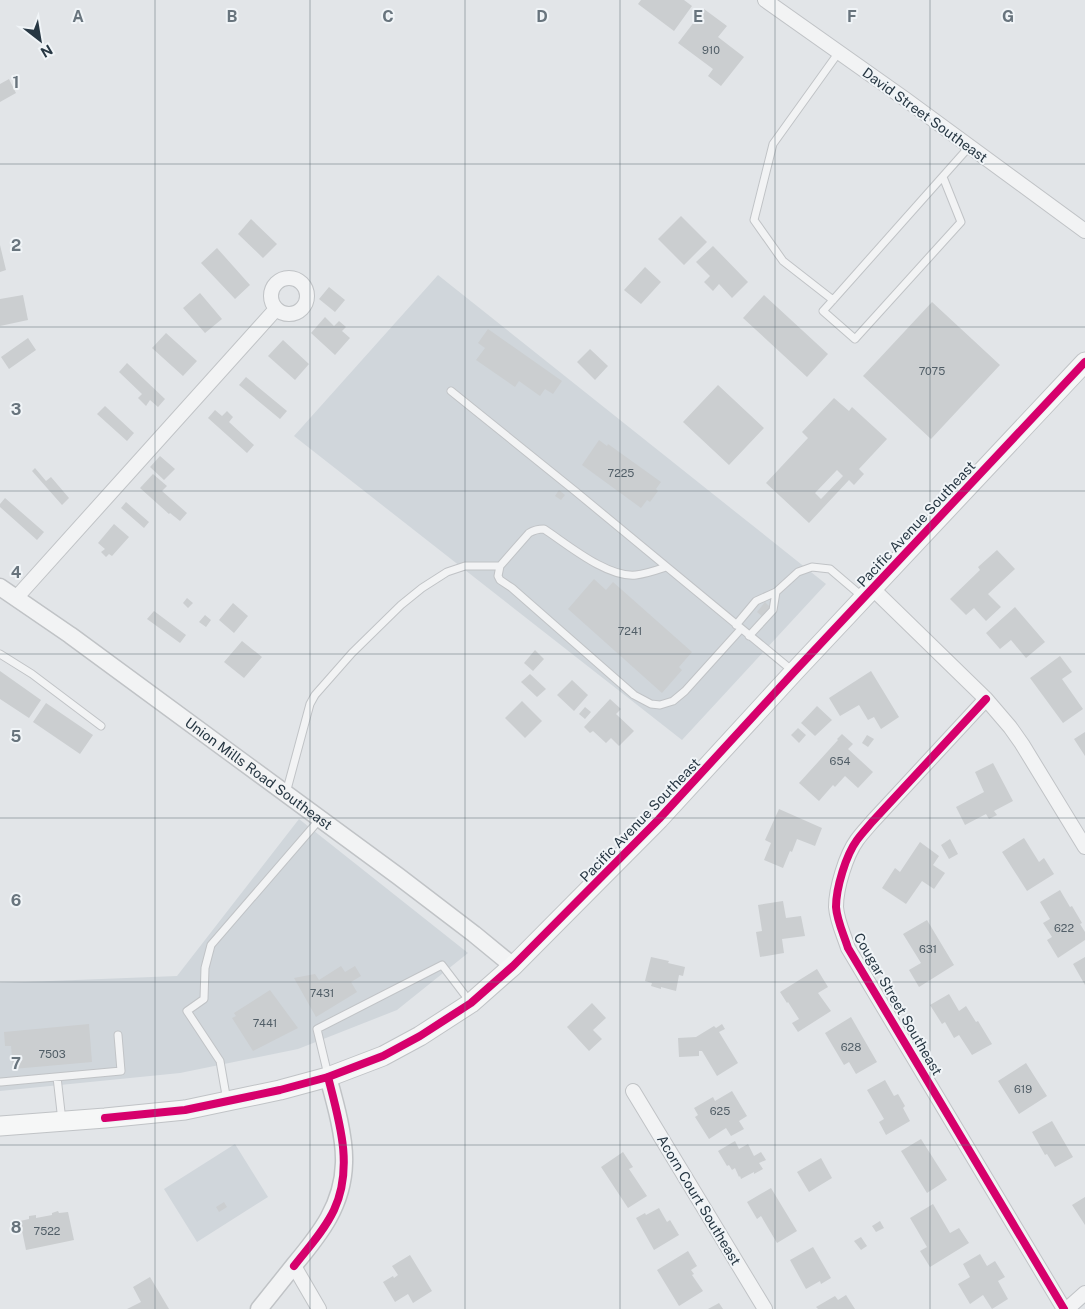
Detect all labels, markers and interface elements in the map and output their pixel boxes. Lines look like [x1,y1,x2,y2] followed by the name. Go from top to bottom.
[72,7,84,26] text: A
[227,7,238,26] text: B
[382,7,394,26] text: C
[536,7,548,26] text: D
[693,7,703,26] text: E
[847,7,857,26] text: F
[1002,7,1014,26] text: G
[15,15,65,65] north arrow
[38,41,56,61] text: N
[702,44,720,56] house number: 910
[859,64,991,166] street label: David Street Southeast
[13,73,19,92] text: 1
[11,236,21,255] text: 2
[919,365,945,377] house number: 7075
[11,400,21,419] text: 3
[854,458,978,590] street label: Pacific Avenue Southeast
[608,467,634,479] house number: 7225
[11,563,22,582] text: 4
[618,625,642,637] house number: 7241
[182,714,335,833] street label: Union Mills Road Southeast
[11,727,22,746] text: 5
[577,755,703,885] street label: Pacific Avenue Southeast
[830,755,850,767] house number: 654
[11,891,21,910] text: 6
[1054,922,1074,934] house number: 622
[851,930,945,1078] street label: Cougar Street Southeast
[919,943,937,955] house number: 631
[310,987,334,999] house number: 7431
[253,1017,277,1029] house number: 7441
[841,1041,861,1053] house number: 628
[38,1048,66,1060] house number: 7503
[11,1054,21,1073] text: 7
[1014,1083,1032,1095] house number: 619
[710,1105,730,1117] house number: 625
[654,1132,744,1268] street label: Acorn Court Southeast
[11,1218,22,1237] text: 8
[34,1225,61,1237] house number: 7522

